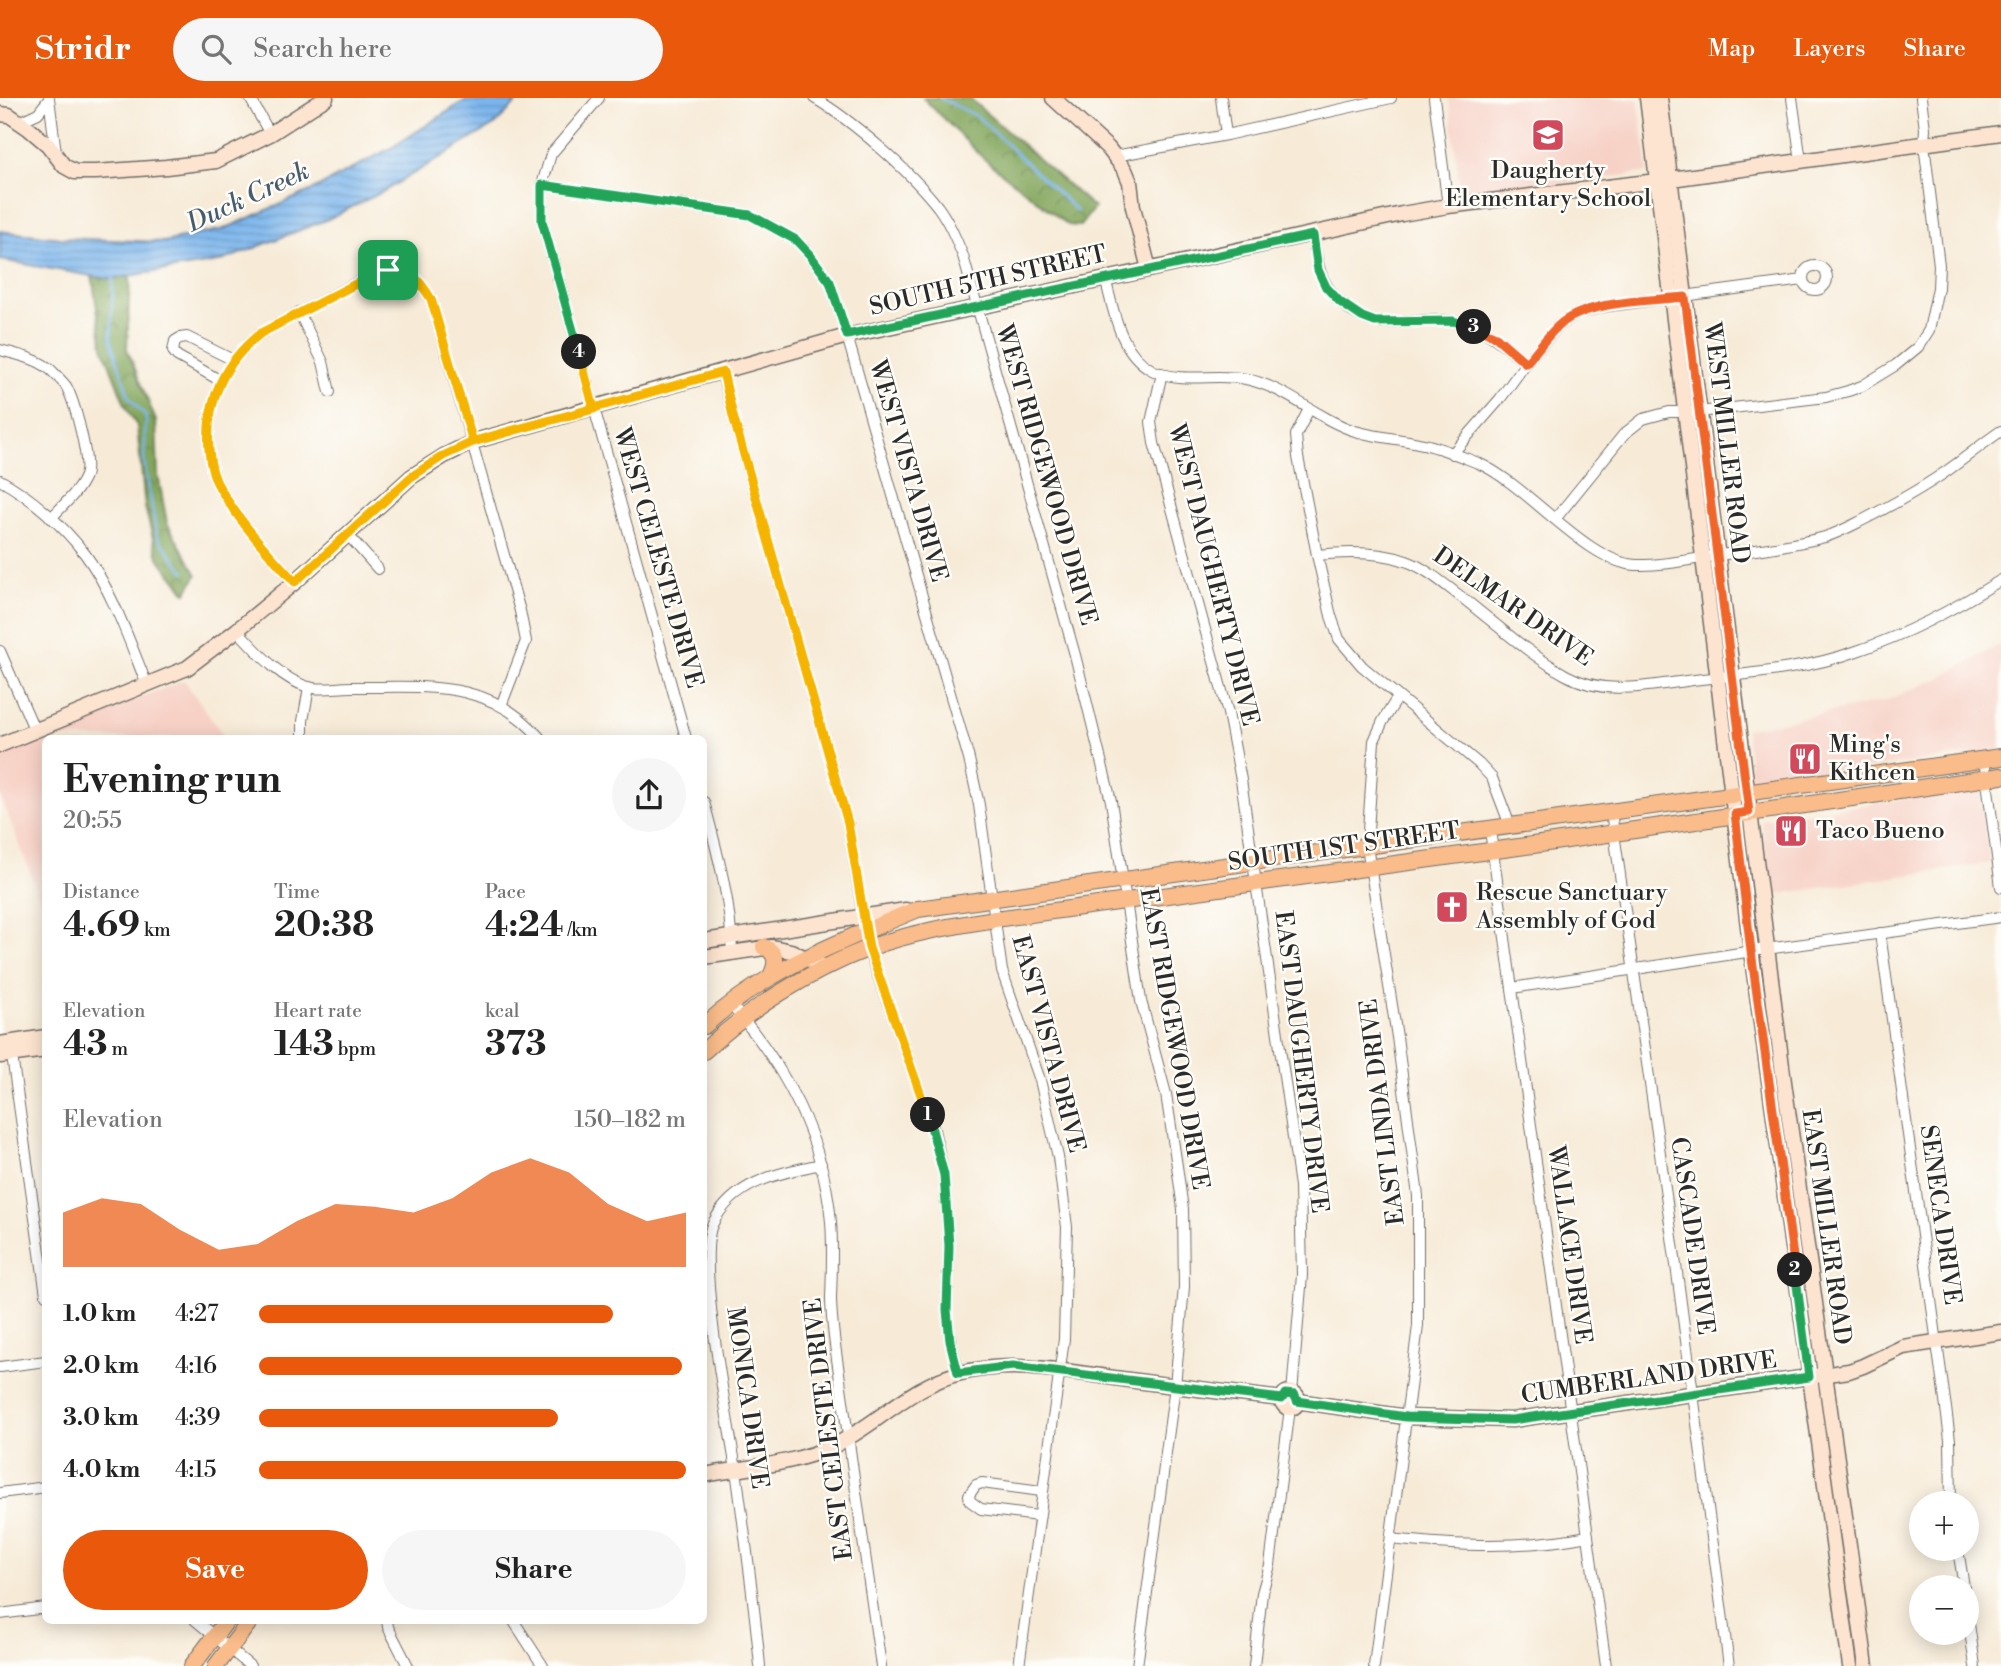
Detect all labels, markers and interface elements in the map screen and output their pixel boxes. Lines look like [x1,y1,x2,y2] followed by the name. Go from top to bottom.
[173,18,663,81] search box
[35,29,131,70] text: Stridr
[197,30,235,68] icon: search
[253,33,392,65] text: Search here
[1708,34,1755,64] text: Map
[1793,34,1865,64] text: Layers
[1903,34,1966,64] text: Share
[1529,116,1567,154] school or university icon: Daugherty Elementary School
[181,155,315,240] water label: Duck Creek
[1445,156,1651,214] place label: Daugherty Elementary School
[867,239,1110,323] street label: SOUTH 5TH STREET
[358,240,418,300] pin
[369,251,407,289] icon: arrive
[1456,310,1492,344] pin: 3
[1468,314,1479,338] text: 3
[988,320,1103,629] street label: WEST RIDGEWOOD DRIVE
[1696,320,1756,565] street label: WEST MILLER ROAD
[562,334,596,370] pin: 4
[572,339,585,363] text: 4
[862,356,954,585] street label: WEST VISTA DRIVE
[1161,420,1265,729] street label: WEST DAUGHERTY DRIVE
[606,423,710,692] street label: WEST CELESTE DRIVE
[1427,541,1599,673] street label: DELMAR DRIVE
[1829,730,1916,788] place label: Ming's Kithcen
[1786,740,1824,778] restaurant icon: Ming's Kithcen
[63,757,281,804] text: Evening run
[612,758,686,832] button: share
[63,807,122,835] text: 20:55
[1772,812,1810,850] restaurant icon: Taco Bueno
[1226,816,1462,878] street label: SOUTH 1ST STREET
[1816,816,1945,846] place label: Taco Bueno
[1475,878,1668,936] place label: Rescue Sanctuary Assembly of God
[63,880,140,904] text: Distance
[274,880,320,904] text: Time
[485,880,526,904] text: Pace
[1133,886,1215,1192] street label: EAST RIDGEWOOD DRIVE
[1433,888,1471,926] church icon: Rescue Sanctuary Assembly of God
[63,904,140,947] text: 4.69
[274,904,374,947] text: 20:38
[485,904,564,947] text: 4:24
[1268,909,1334,1215] street label: EAST DAUGHERTY DRIVE
[140,918,171,942] text: km
[564,918,598,942] text: /km
[1005,932,1091,1156] street label: EAST VISTA DRIVE
[1354,997,1412,1227] street label: EAST LINDA DRIVE
[63,999,145,1023] text: Elevation
[274,999,362,1023] text: Heart rate
[485,999,519,1023] text: kcal
[63,1023,108,1066] text: 43
[274,1023,334,1066] text: 143
[485,1023,547,1066] text: 373
[108,1037,128,1061] text: m
[334,1037,376,1061] text: bpm
[911,1098,946,1132] pin: 1
[923,1102,932,1126] text: 1
[63,1106,163,1134] text: Elevation
[574,1106,686,1134] text: 150–182 m
[1795,1107,1857,1347] street label: EAST MILLER ROAD
[1913,1123,1967,1307] street label: SENECA DRIVE
[1663,1135,1721,1337] street label: CASCADE DRIVE
[1540,1143,1598,1346] street label: WALLACE DRIVE
[1778,1252,1812,1288] pin: 2
[1789,1257,1800,1281] text: 2
[798,1296,860,1562] street label: EAST CELESTE DRIVE
[63,1300,136,1328] text: 1.0 km
[175,1300,219,1328] text: 4:27
[719,1305,775,1491] street label: MONICA DRIVE
[1519,1345,1779,1411] street label: CUMBERLAND DRIVE
[63,1352,139,1380] text: 2.0 km
[175,1352,217,1380] text: 4:16
[63,1404,139,1432] text: 3.0 km
[175,1404,221,1432] text: 4:39
[63,1456,140,1484] text: 4.0 km
[175,1456,216,1484] text: 4:15
[1909,1491,1979,1645] map controls
[1909,1491,1979,1561] button: +
[63,1530,368,1610] button: Save
[382,1530,686,1610] button: Share
[1909,1575,1979,1645] button: −

